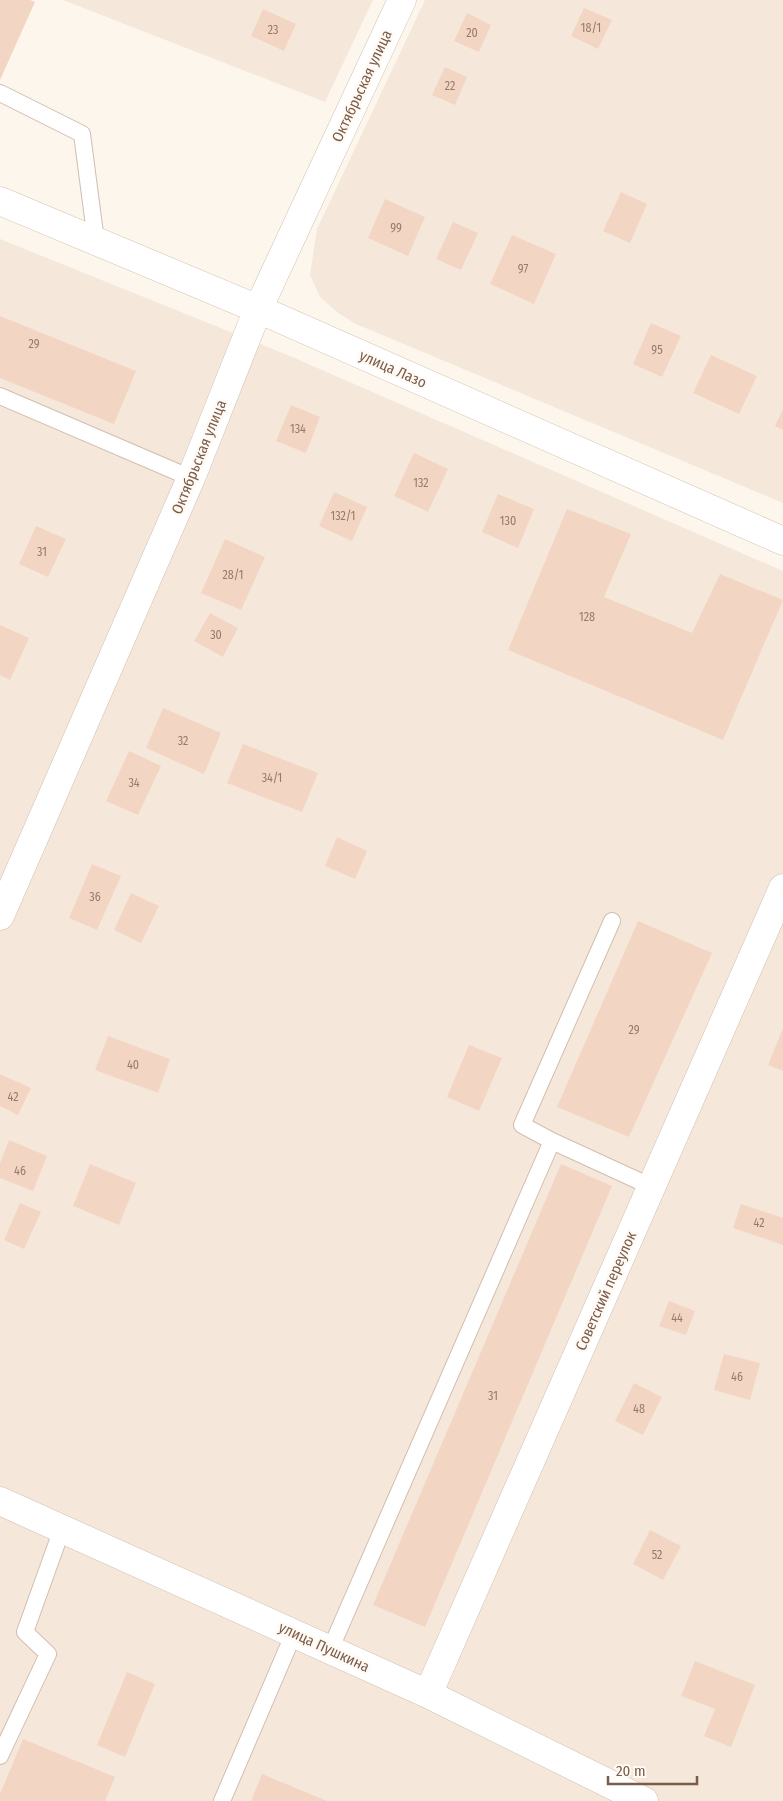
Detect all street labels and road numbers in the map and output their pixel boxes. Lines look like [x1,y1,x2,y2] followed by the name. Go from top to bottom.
[328,27,396,145] street label: Октябрьская улица
[357,346,430,392] street label: улица Лазо
[168,397,230,517] street label: Октябрьская улица
[572,1229,640,1353] street label: Советский переулок
[276,1618,372,1676] street label: улица Пушкина

